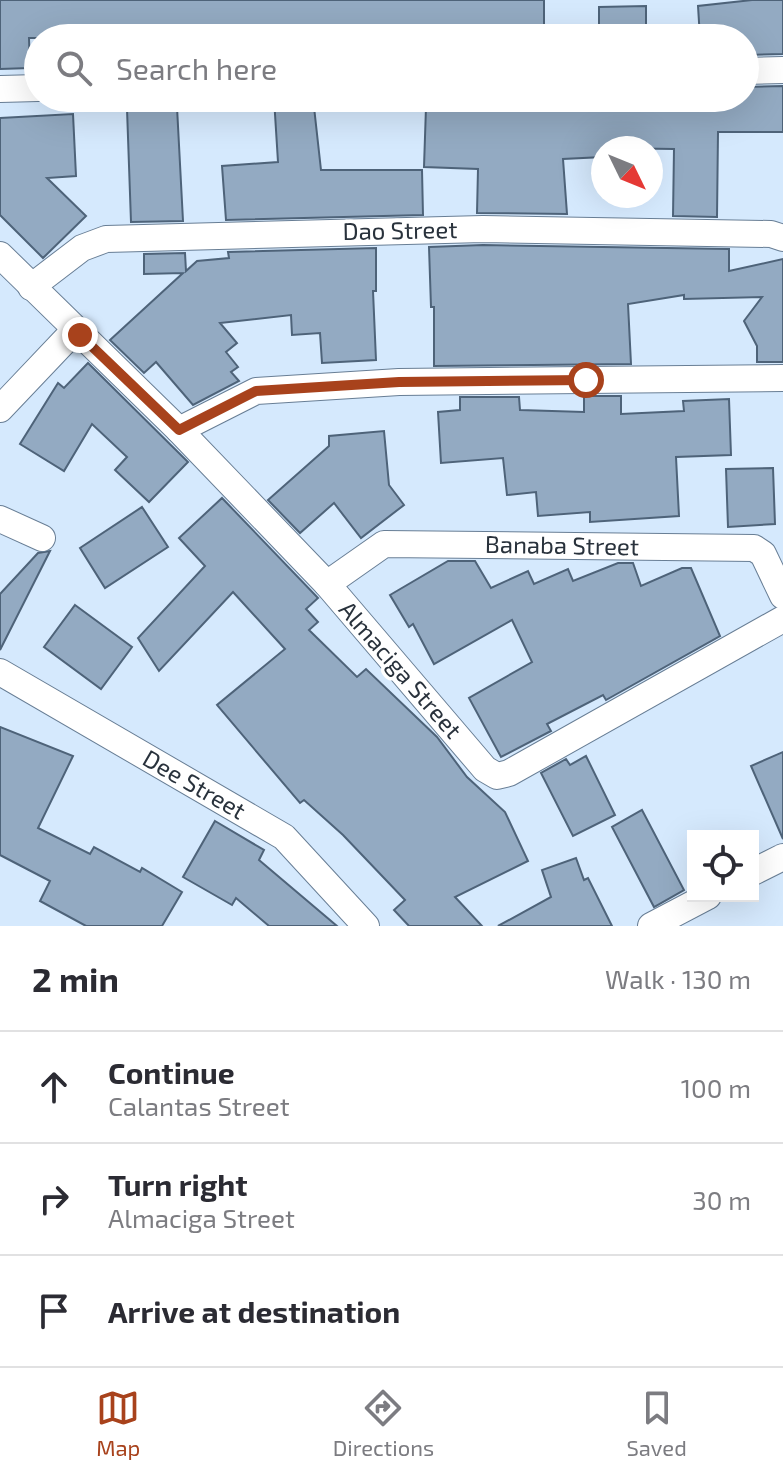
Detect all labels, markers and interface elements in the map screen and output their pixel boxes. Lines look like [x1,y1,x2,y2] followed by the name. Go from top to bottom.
[24,24,759,112] search box
[52,46,96,90] icon: search
[116,50,277,86] text: Search here
[591,136,663,208] north arrow
[342,214,458,245] street label: Dao Street
[62,317,98,353] route end
[568,362,604,398] route start
[485,529,639,560] street label: Banaba Street
[334,594,469,744] street label: Almaciga Street
[138,743,251,825] street label: Dee Street
[687,830,759,902] map controls
[687,830,759,902] button: locate
[32,958,119,999] text: 2 min
[605,963,751,994] text: Walk · 130 m
[108,1054,235,1090] text: Continue
[32,1065,76,1109] icon: ahead
[681,1072,751,1103] text: 100 m
[108,1090,290,1121] text: Calantas Street
[108,1166,248,1202] text: Turn right
[32,1177,76,1221] icon: right
[692,1184,751,1215] text: 30 m
[108,1202,295,1233] text: Almaciga Street
[32,1289,76,1333] icon: arrive
[108,1293,400,1329] text: Arrive at destination
[96,1386,140,1460] tab: Map
[333,1386,434,1460] tab: Directions
[626,1386,687,1460] tab: Saved

